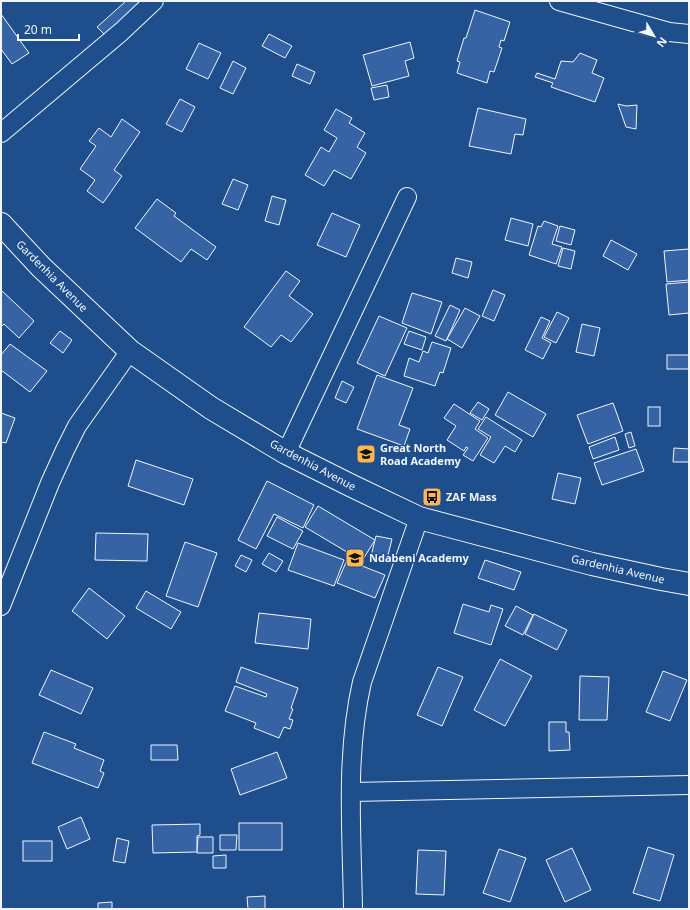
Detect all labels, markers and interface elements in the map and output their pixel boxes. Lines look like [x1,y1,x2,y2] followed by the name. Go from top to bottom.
[18,16,79,42] scale bar
[634,16,674,56] north arrow
[24,21,52,38] text: 20 m
[654,34,671,51] text: N
[13,237,91,315] street label: Gardenhia Avenue
[268,436,359,494] street label: Gardenhia Avenue
[380,440,462,468] place label: Great North Road Academy
[355,443,377,465] school or university icon: Great North Road Academy
[421,486,443,508] bus stop icon: ZAF Mass
[446,489,497,504] place label: ZAF Mass
[344,547,366,569] school or university icon: Ndabeni Academy
[369,550,469,565] place label: Ndabeni Academy
[570,550,666,587] street label: Gardenhia Avenue

